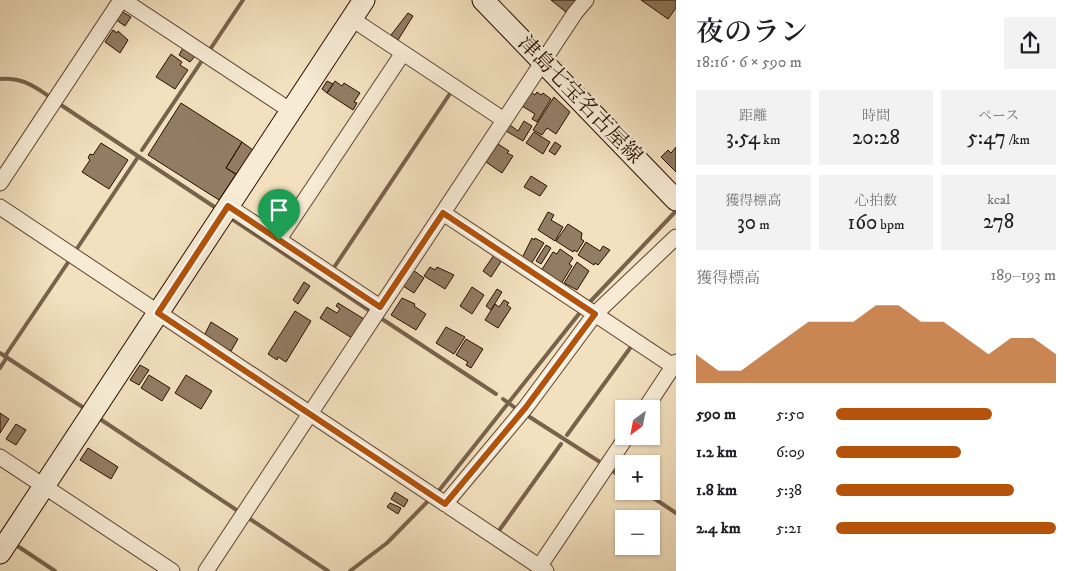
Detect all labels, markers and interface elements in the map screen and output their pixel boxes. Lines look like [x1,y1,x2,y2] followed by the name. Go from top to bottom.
[696,15,808,50] text: 夜のラン
[1004,17,1056,69] button: share
[512,31,648,169] street label: 津島七宝名古屋線
[696,52,802,72] text: 18:16 · 6 × 590 m
[739,107,767,125] text: 距離
[862,107,890,125] text: 時間
[978,107,1019,125] text: ペース
[726,125,760,151] text: 3.54
[852,125,900,151] text: 20:28
[967,125,1006,151] text: 5:47
[760,131,781,149] text: km
[1006,131,1030,149] text: /km
[258,189,300,240] pin
[987,191,1010,209] text: kcal
[725,192,781,210] text: 獲得標高
[855,192,897,210] text: 心拍数
[265,196,293,224] icon: arrive
[983,209,1014,235] text: 278
[737,210,756,236] text: 30
[848,210,877,236] text: 160
[756,216,770,234] text: m
[877,216,904,234] text: bpm
[990,265,1056,285] text: 189–193 m
[696,268,760,288] text: 獲得標高
[615,400,660,445] north arrow
[615,400,660,555] map controls
[696,404,736,424] text: 590 m
[776,404,805,424] text: 5:50
[696,442,737,462] text: 1.2 km
[776,442,805,462] text: 6:09
[615,455,660,500] button: +
[696,480,737,500] text: 1.8 km
[776,480,802,500] text: 5:38
[615,510,660,555] button: −
[696,518,741,538] text: 2.4 km
[776,518,802,538] text: 5:21

